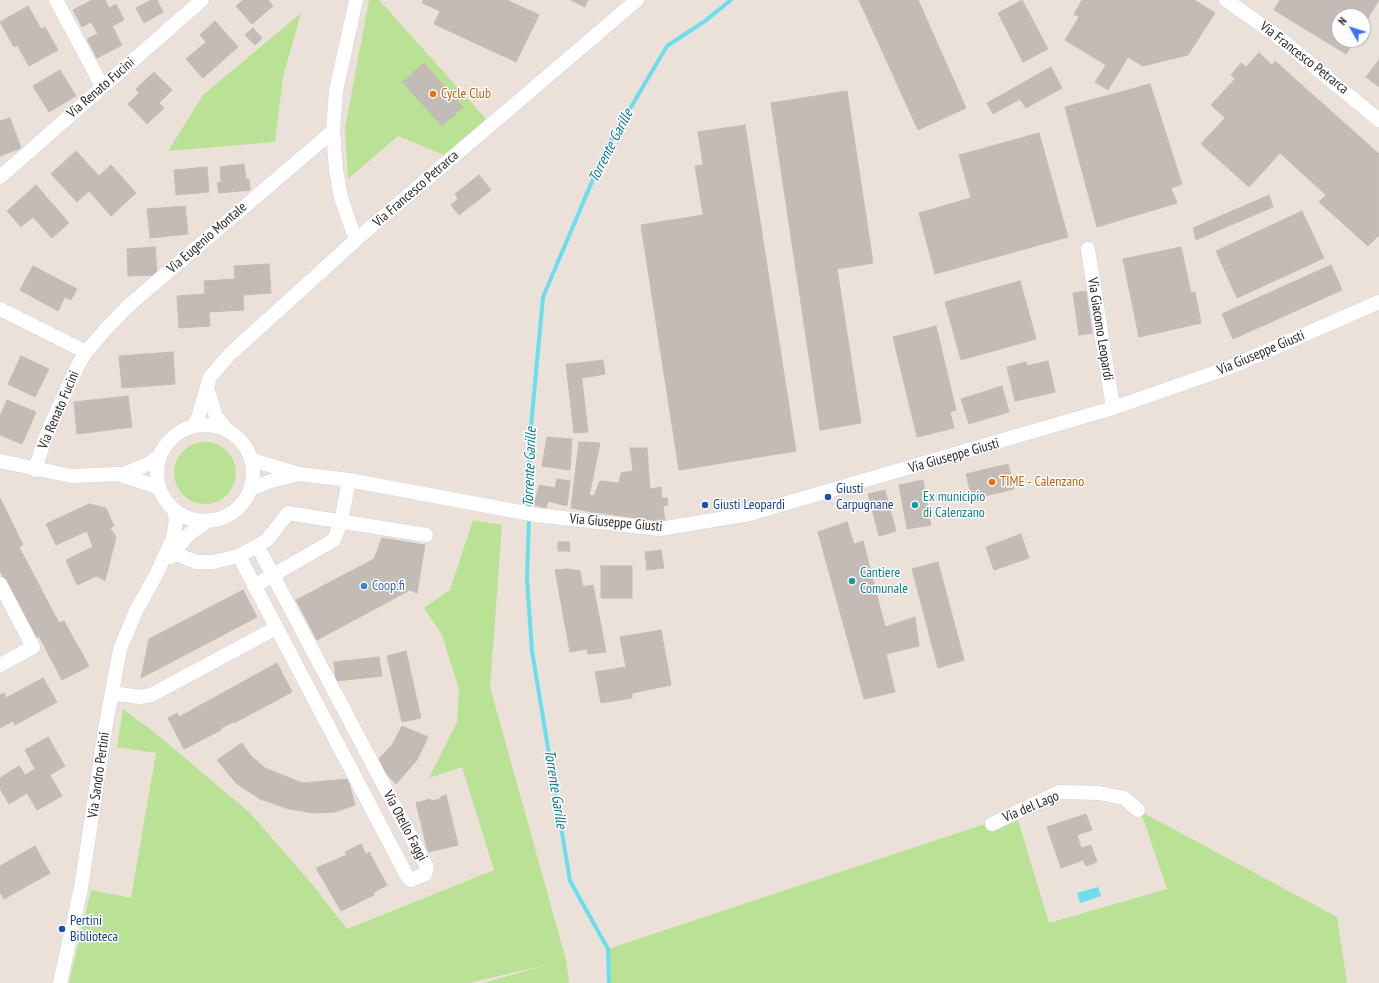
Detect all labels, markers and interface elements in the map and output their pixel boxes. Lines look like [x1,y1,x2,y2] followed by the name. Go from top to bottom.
[1331,8,1371,48] north arrow
[1335,14,1350,28] text: N
[1256,18,1352,98] street label: Via Francesco Petrarca
[64,54,138,122] street label: Via Renato Fucini
[441,86,491,102] place label: Cycle Club
[428,89,438,99] marker: Cycle Club
[585,106,637,186] water label: Torrente Garille
[370,147,462,231] street label: Via Francesco Petrarca
[164,199,250,277] street label: Via Eugenio Montale
[1084,276,1116,382] street label: Via Giacomo Leopardi
[1215,327,1307,379] street label: Via Giuseppe Giusti
[35,368,83,452] street label: Via Renato Fucini
[520,427,540,507] water label: Torrente Garille
[907,435,1001,477] street label: Via Giuseppe Giusti
[1000,474,1084,490] place label: TIME - Calenzano
[987,477,997,487] marker: TIME - Calenzano
[836,481,894,514] place label: Giusti Carpugnane
[923,489,985,522] place label: Ex municipio di Calenzano
[823,492,833,502] marker: Giusti Carpugnane
[713,497,785,513] place label: Giusti Leopardi
[700,500,710,510] marker: Giusti Leopardi
[910,500,920,510] marker: Ex municipio di Calenzano
[569,511,663,535] street label: Via Giuseppe Giusti
[860,565,908,598] place label: Cantiere Comunale
[847,576,857,586] marker: Cantiere Comunale
[372,578,405,594] place label: Coop.fi
[359,581,369,591] marker: Coop.fi
[85,731,113,819] street label: Via Sandro Pertini
[540,748,570,830] water label: Torrente Garille
[379,788,431,864] street label: Via Otello Faggi
[1000,788,1062,826] street label: Via del Lago
[70,913,118,946] place label: Pertini Biblioteca
[57,924,67,934] marker: Pertini Biblioteca

